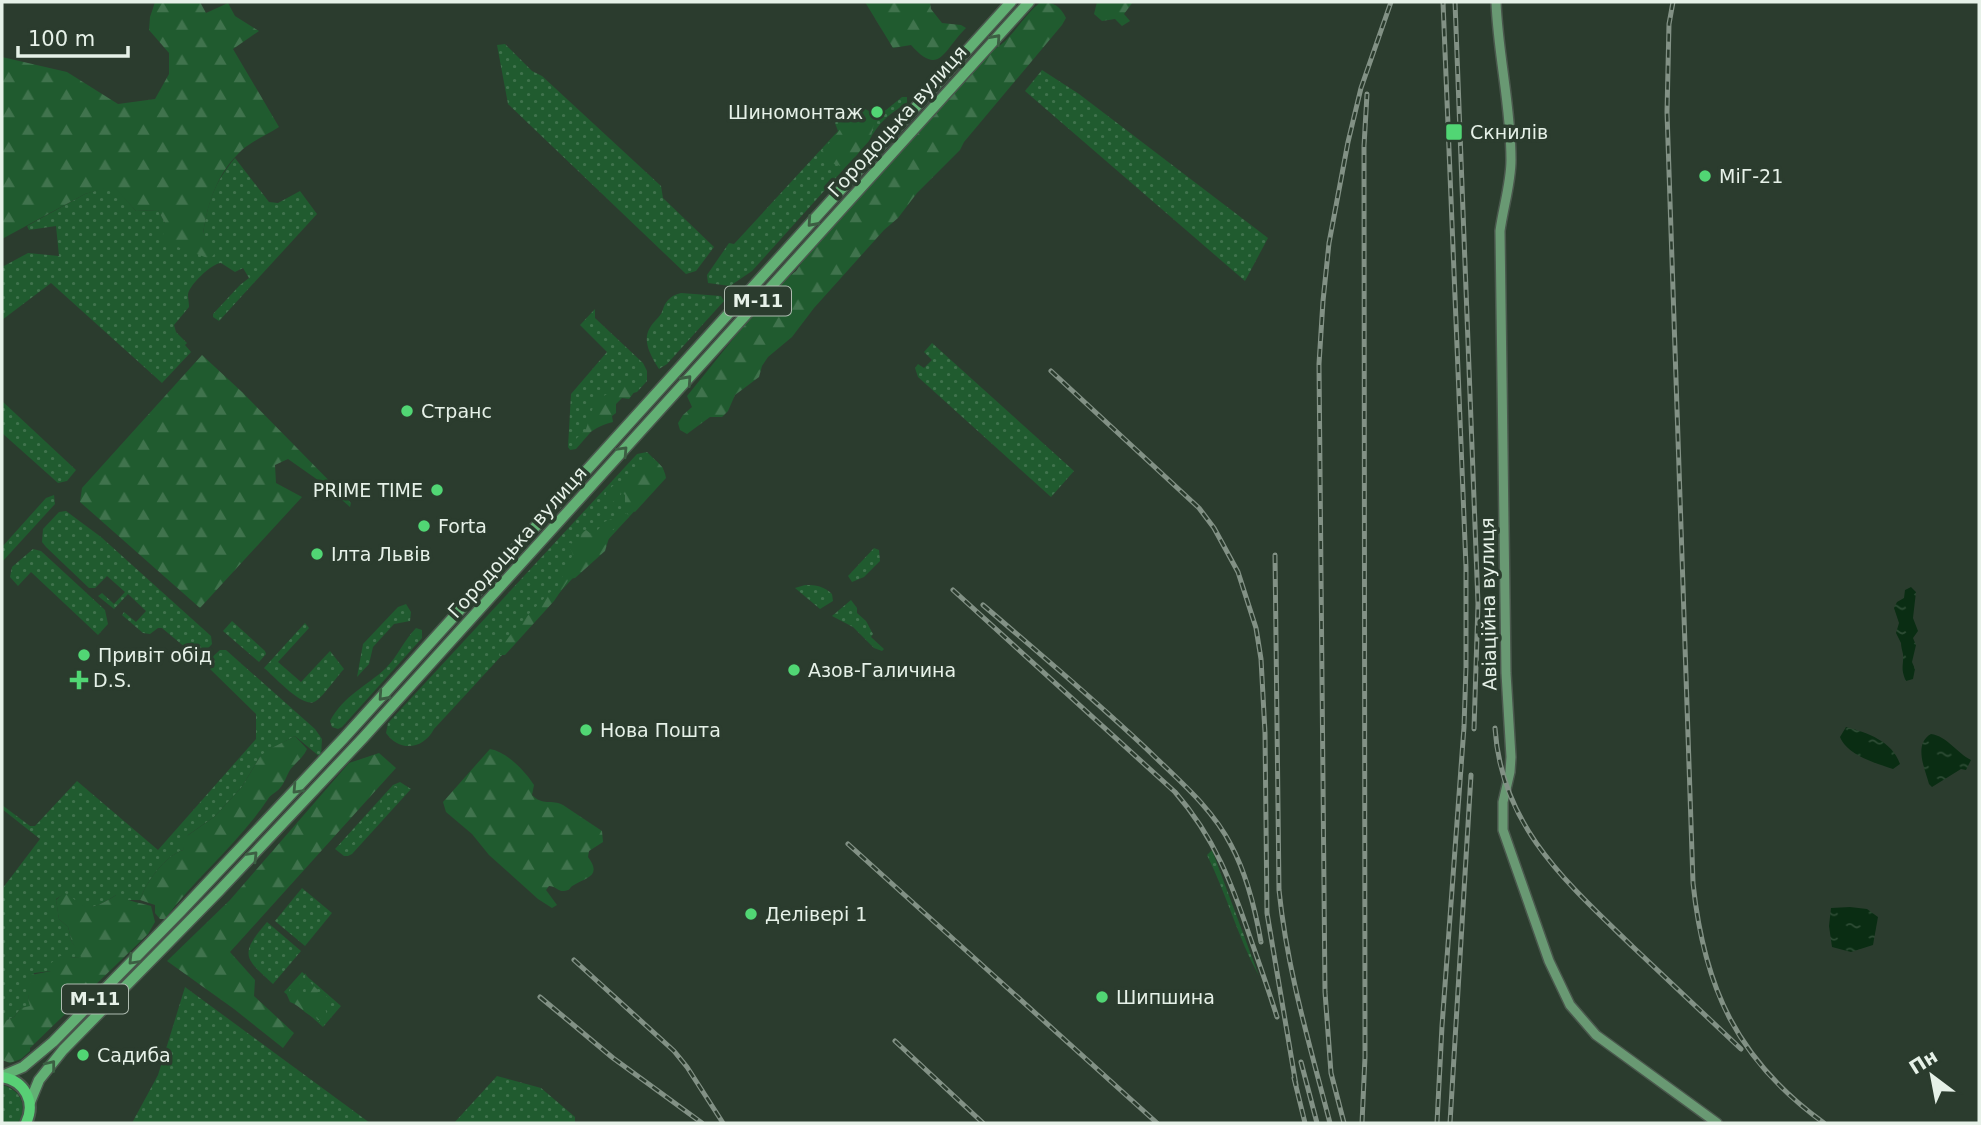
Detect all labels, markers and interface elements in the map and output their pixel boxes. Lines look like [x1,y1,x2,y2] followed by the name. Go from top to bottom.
[18,14,128,58] scale bar
[28,27,95,51] text: 100 m
[988,34,1000,47] one-way arrow
[823,41,971,201] street label: Городоцька вулиця
[728,101,863,123] place label: Шиномонтаж
[869,104,885,120] marker: Шиномонтаж
[1470,121,1548,143] place label: Скнилів
[1444,122,1464,142] marker: Скнилів
[1719,165,1783,187] place label: МіГ-21
[1697,168,1713,184] marker: МіГ-21
[808,213,821,226] one-way arrow
[725,286,791,316] road number: М-11
[679,375,691,388] one-way arrow
[421,400,492,422] place label: Странс
[399,403,415,419] marker: Странс
[615,446,628,459] one-way arrow
[443,462,591,622] street label: Городоцька вулиця
[313,479,423,501] place label: PRIME TIME
[429,482,445,498] marker: PRIME TIME
[438,515,487,537] place label: Forta
[1475,517,1501,691] street label: Авіаційна вулиця
[416,518,432,534] marker: Forta
[331,543,431,565] place label: Ілта Львів
[309,546,325,562] marker: Ілта Львів
[98,644,212,666] place label: Привіт обід
[76,647,92,663] marker: Привіт обід
[808,659,956,681] place label: Азов-Галичина
[786,662,802,678] marker: Азов-Галичина
[93,669,132,691] place label: D.S.
[71,672,87,688] marker: D.S.
[378,688,391,701] one-way arrow
[600,719,721,741] place label: Нова Пошта
[578,722,594,738] marker: Нова Пошта
[292,781,305,794] one-way arrow
[244,851,257,864] one-way arrow
[765,903,867,925] place label: Делівері 1
[743,906,759,922] marker: Делівері 1
[129,951,142,964] one-way arrow
[62,984,128,1014] road number: М-11
[1116,986,1215,1008] place label: Шипшина
[1094,989,1110,1005] marker: Шипшина
[1897,1041,1967,1111] north arrow
[97,1044,171,1066] place label: Садиба
[1905,1045,1941,1079] text: Пн
[75,1047,91,1063] marker: Садиба
[42,1060,55,1073] one-way arrow

